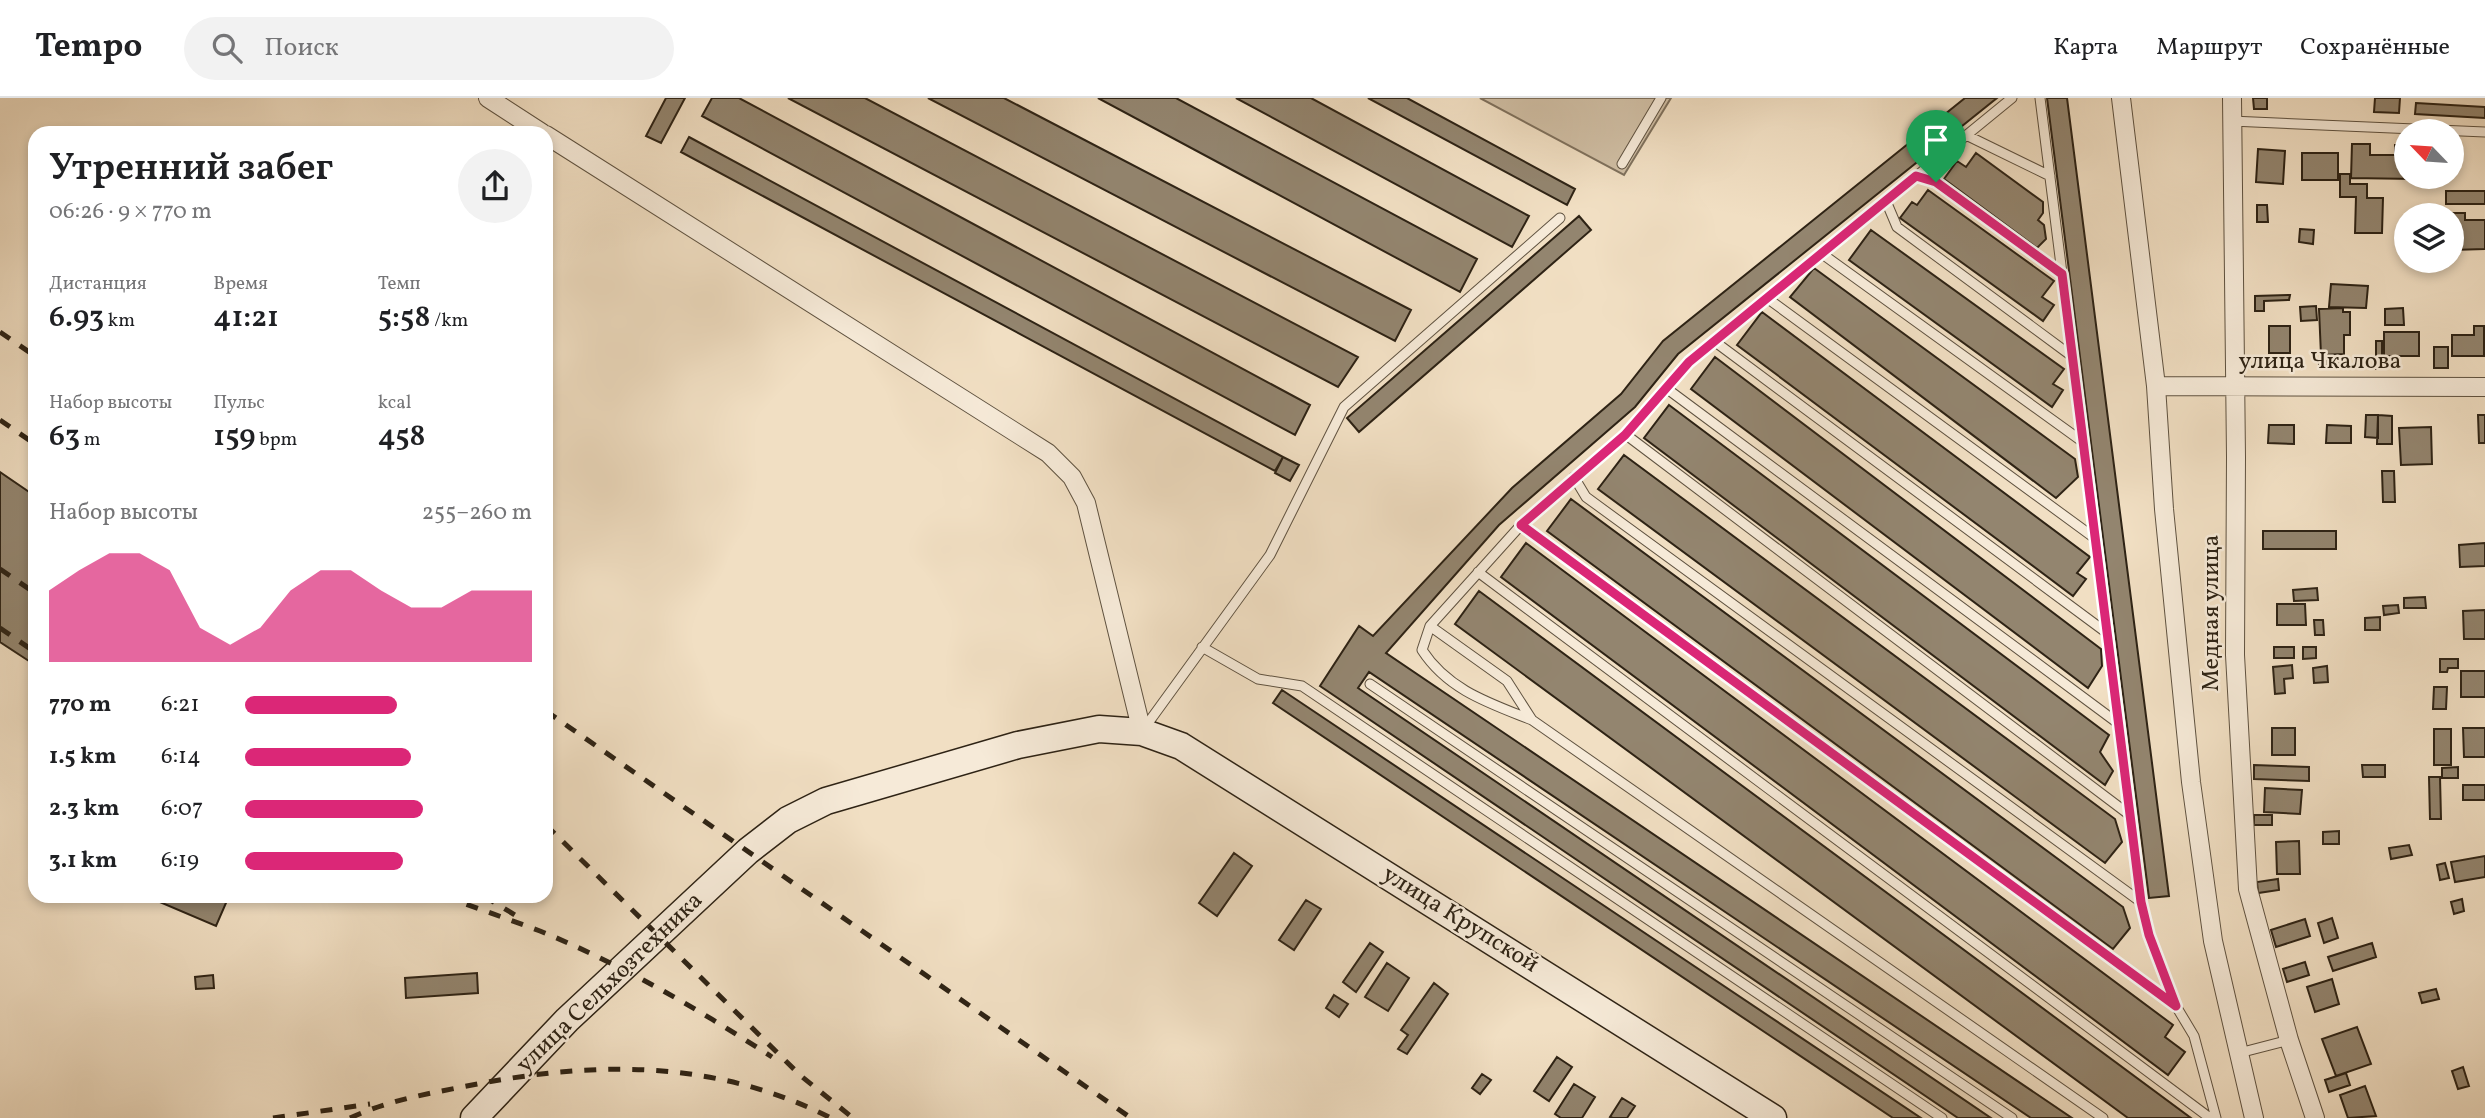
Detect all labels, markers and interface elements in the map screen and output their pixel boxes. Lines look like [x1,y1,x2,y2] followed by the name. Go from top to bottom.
[184,17,674,80] search box
[35,25,142,71] text: Tempo
[208,29,246,67] icon: search
[264,30,339,66] text: Поиск
[2053,31,2118,65] text: Карта
[2156,31,2262,65] text: Маршрут
[2300,31,2450,65] text: Сохранённые
[1906,110,1966,182] pin
[2394,119,2464,189] north arrow
[2394,119,2464,273] map controls
[1917,121,1955,159] icon: arrive
[49,143,333,196] text: Утренний забег
[458,149,532,223] button: share
[49,196,212,228] text: 06:26 · 9 × 770 m
[2394,203,2464,273] button: layers
[49,271,147,297] text: Дистанция
[213,271,268,297] text: Время
[378,271,421,297] text: Темп
[49,297,104,339] text: 6.93
[213,297,279,339] text: 41:21
[378,297,430,339] text: 5:58
[104,308,135,334] text: km
[430,308,468,334] text: /km
[2238,345,2402,379] street label: улица Чкалова
[49,390,172,416] text: Набор высоты
[213,390,265,416] text: Пульс
[378,390,411,416] text: kcal
[49,416,80,458] text: 63
[213,416,255,458] text: 159
[378,416,426,458] text: 458
[80,427,101,453] text: m
[255,427,297,453] text: bpm
[49,497,198,529] text: Набор высоты
[422,497,532,529] text: 255–260 m
[2195,535,2229,691] street label: Медная улица
[49,689,111,721] text: 770 m
[161,689,199,721] text: 6:21
[49,741,116,773] text: 1.5 km
[161,741,201,773] text: 6:14
[49,793,120,825] text: 2.3 km
[161,793,203,825] text: 6:07
[49,845,117,877] text: 3.1 km
[161,845,199,877] text: 6:19
[1375,858,1545,982] street label: улица Крупской
[509,885,711,1081] street label: улица Сельхозтехника

